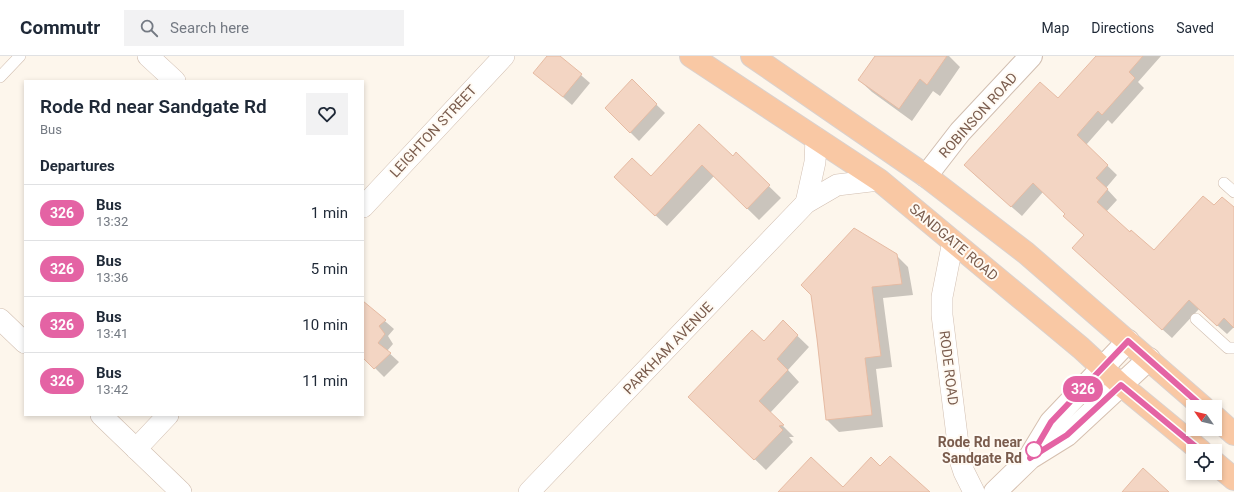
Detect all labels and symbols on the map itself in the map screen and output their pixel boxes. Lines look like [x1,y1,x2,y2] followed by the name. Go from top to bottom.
[936,69,1020,161] street label: ROBINSON ROAD
[386,81,480,180] street label: LEIGHTON STREET
[906,200,1002,284] street label: SANDGATE ROAD
[620,299,716,397] street label: PARKHAM AVENUE
[936,330,962,406] street label: RODE ROAD
[1060,376,1106,402] line badge: 326
[1186,400,1222,436] north arrow
[938,434,1022,466] place label: Rode Rd near Sandgate Rd
[1025,441,1043,459] marker: Rode Rd near Sandgate Rd

